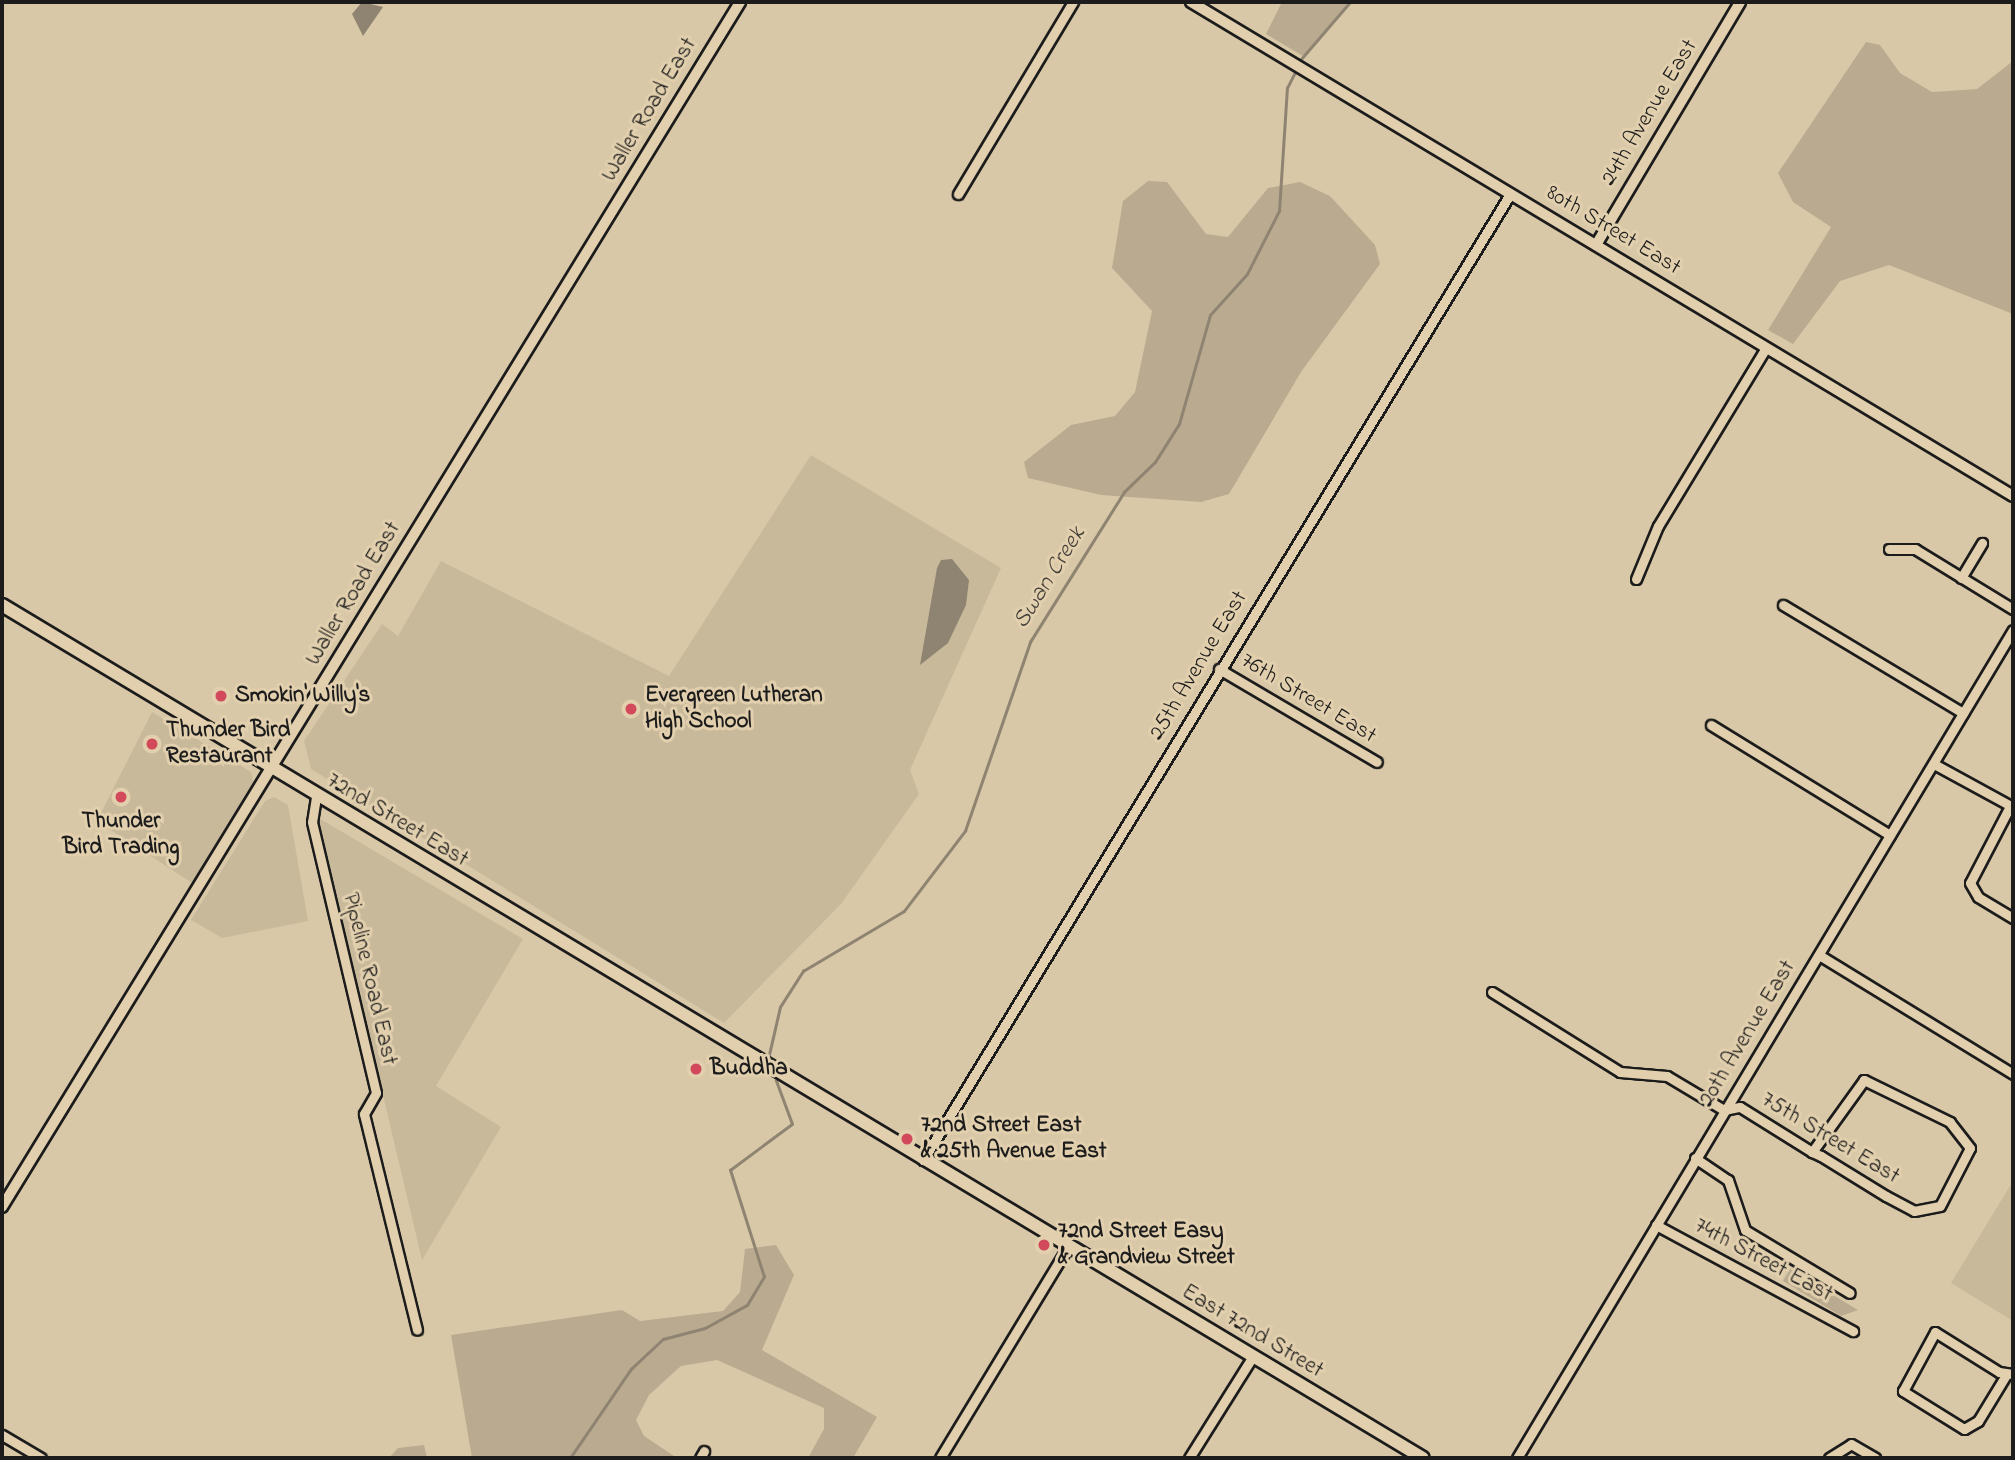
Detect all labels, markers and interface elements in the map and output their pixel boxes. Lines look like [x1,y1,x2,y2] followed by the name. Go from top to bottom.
[596,33,704,187] street label: Waller Road East
[1596,35,1704,191] street label: 24th Avenue East
[1541,180,1685,282] street label: 80th Street East
[300,517,408,671] street label: Waller Road East
[1007,522,1093,634] water label: Swan Creek
[1144,586,1254,746] street label: 25th Avenue East
[1235,648,1381,750] street label: 76th Street East
[235,682,370,710] place label: Smokin' Willy's
[645,682,823,736] place label: Evergreen Lutheran High School
[213,688,229,704] marker: Smokin' Willy's
[623,701,639,717] marker: Evergreen Lutheran High School
[166,717,290,771] place label: Thunder Bird Restaurant
[144,736,160,752] marker: Thunder Bird Restaurant
[321,768,473,874] street label: 72nd Street East
[113,789,129,805] marker: Thunder Bird Trading
[63,808,179,862] place label: Thunder Bird Trading
[336,890,402,1068] street label: Pipeline Road East
[1693,956,1803,1112] street label: 20th Avenue East
[710,1055,788,1083] place label: Buddha
[688,1061,704,1077] marker: Buddha
[1756,1087,1904,1191] street label: 75th Street East
[921,1112,1107,1166] place label: 72nd Street East & 25th Avenue East
[899,1131,915,1147] marker: 72nd Street East & 25th Avenue East
[1689,1213,1837,1309] street label: 74th Street East
[1058,1218,1235,1272] place label: 72nd Street Easy & Grandview Street
[1036,1237,1052,1253] marker: 72nd Street Easy & Grandview Street
[1176,1279,1328,1385] street label: East 72nd Street

